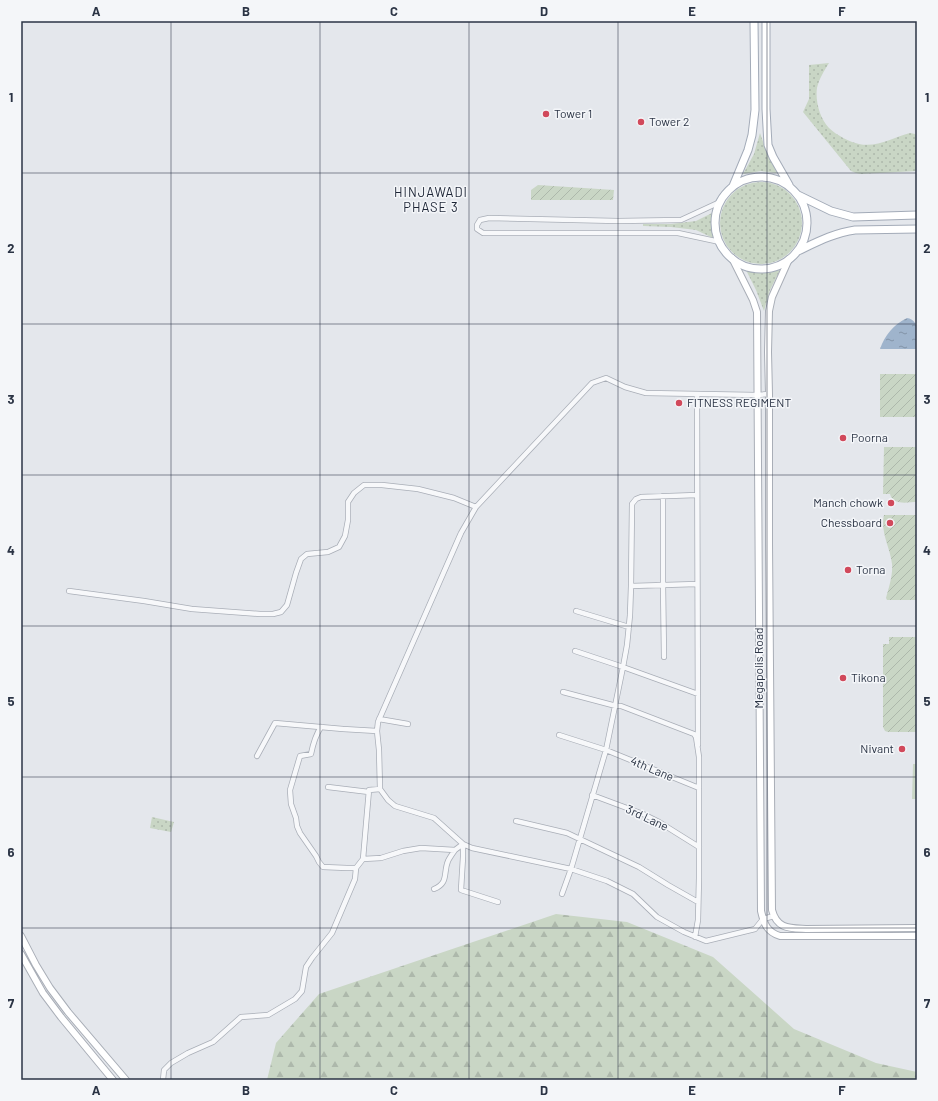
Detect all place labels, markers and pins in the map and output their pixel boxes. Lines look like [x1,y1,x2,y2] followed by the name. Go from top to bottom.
[554,106,592,120] place label: Tower 1
[541,109,551,119] marker: Tower 1
[649,114,689,128] place label: Tower 2
[636,117,646,127] marker: Tower 2
[687,395,791,409] place label: FITNESS REGIMENT
[674,398,684,408] marker: FITNESS REGIMENT
[851,430,888,444] place label: Poorna
[838,433,848,443] marker: Poorna
[813,495,883,509] place label: Manch chowk
[886,498,896,508] marker: Manch chowk
[821,515,882,529] place label: Chessboard
[885,518,895,528] marker: Chessboard
[856,562,886,576] place label: Torna
[843,565,853,575] marker: Torna
[851,670,886,684] place label: Tikona
[838,673,848,683] marker: Tikona
[860,741,894,755] place label: Nivant
[897,744,907,754] marker: Nivant

